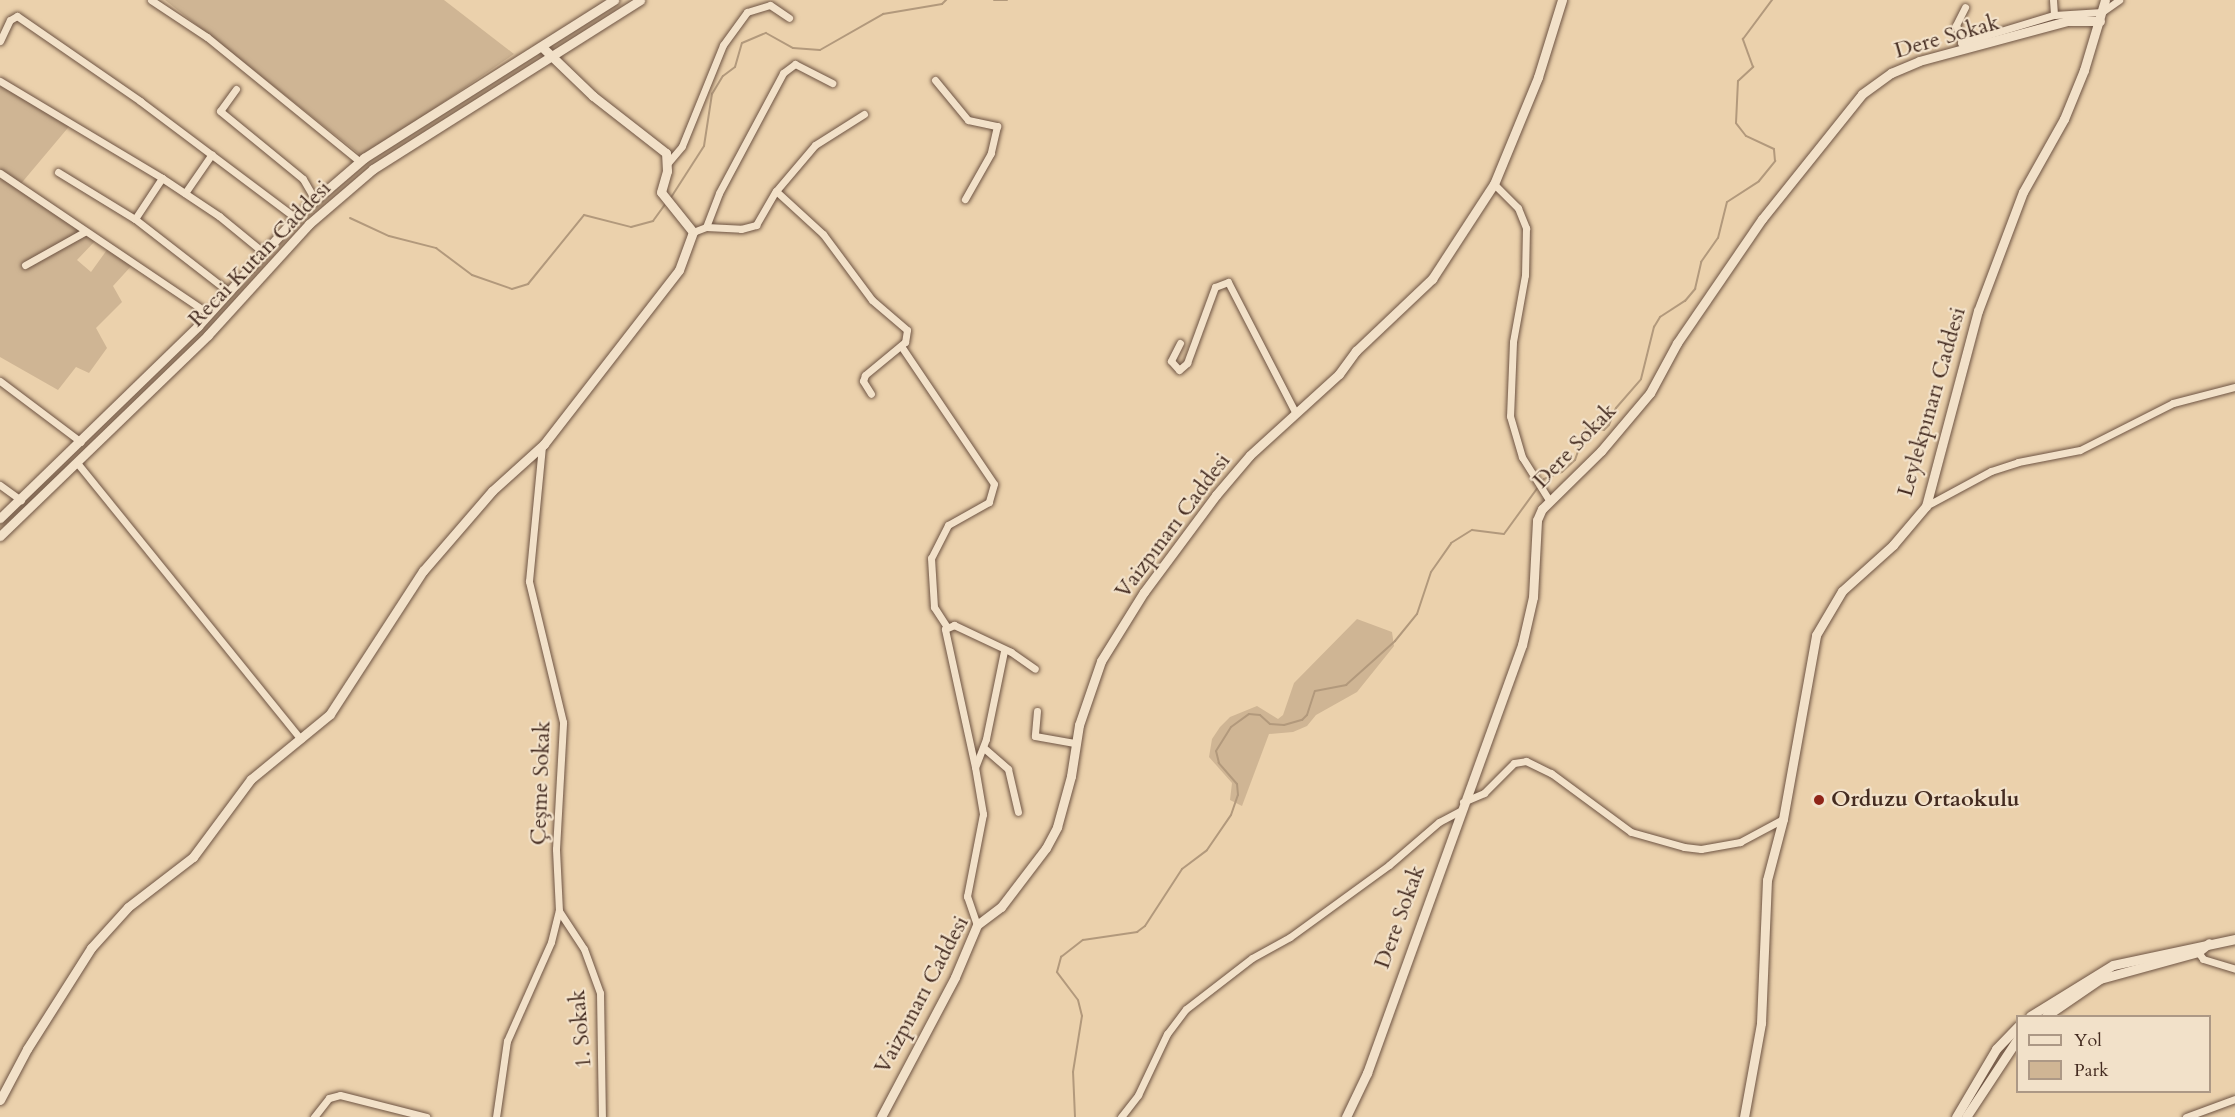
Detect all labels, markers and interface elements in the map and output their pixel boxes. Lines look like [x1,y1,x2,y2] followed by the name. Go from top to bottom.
[1892,9,2002,65] street label: Dere Sokak
[183,175,337,333] street label: Recai Kutan Caddesi
[1892,304,1972,500] street label: Leylekpınarı Caddesi
[1528,398,1622,494] street label: Dere Sokak
[1110,448,1236,604] street label: Vaizpınarı Caddesi
[526,720,556,846] street label: Çeşme Sokak
[1831,787,2020,813] place label: Orduzu Ortaokulu
[1812,793,1826,807] marker: Orduzu Ortaokulu
[1369,862,1431,972] street label: Dere Sokak
[869,912,975,1078] street label: Vaizpınarı Caddesi
[564,989,598,1069] street label: 1. Sokak
[2016,1015,2211,1093] legend
[2074,1028,2102,1053] text: Yol
[2074,1058,2109,1083] text: Park

